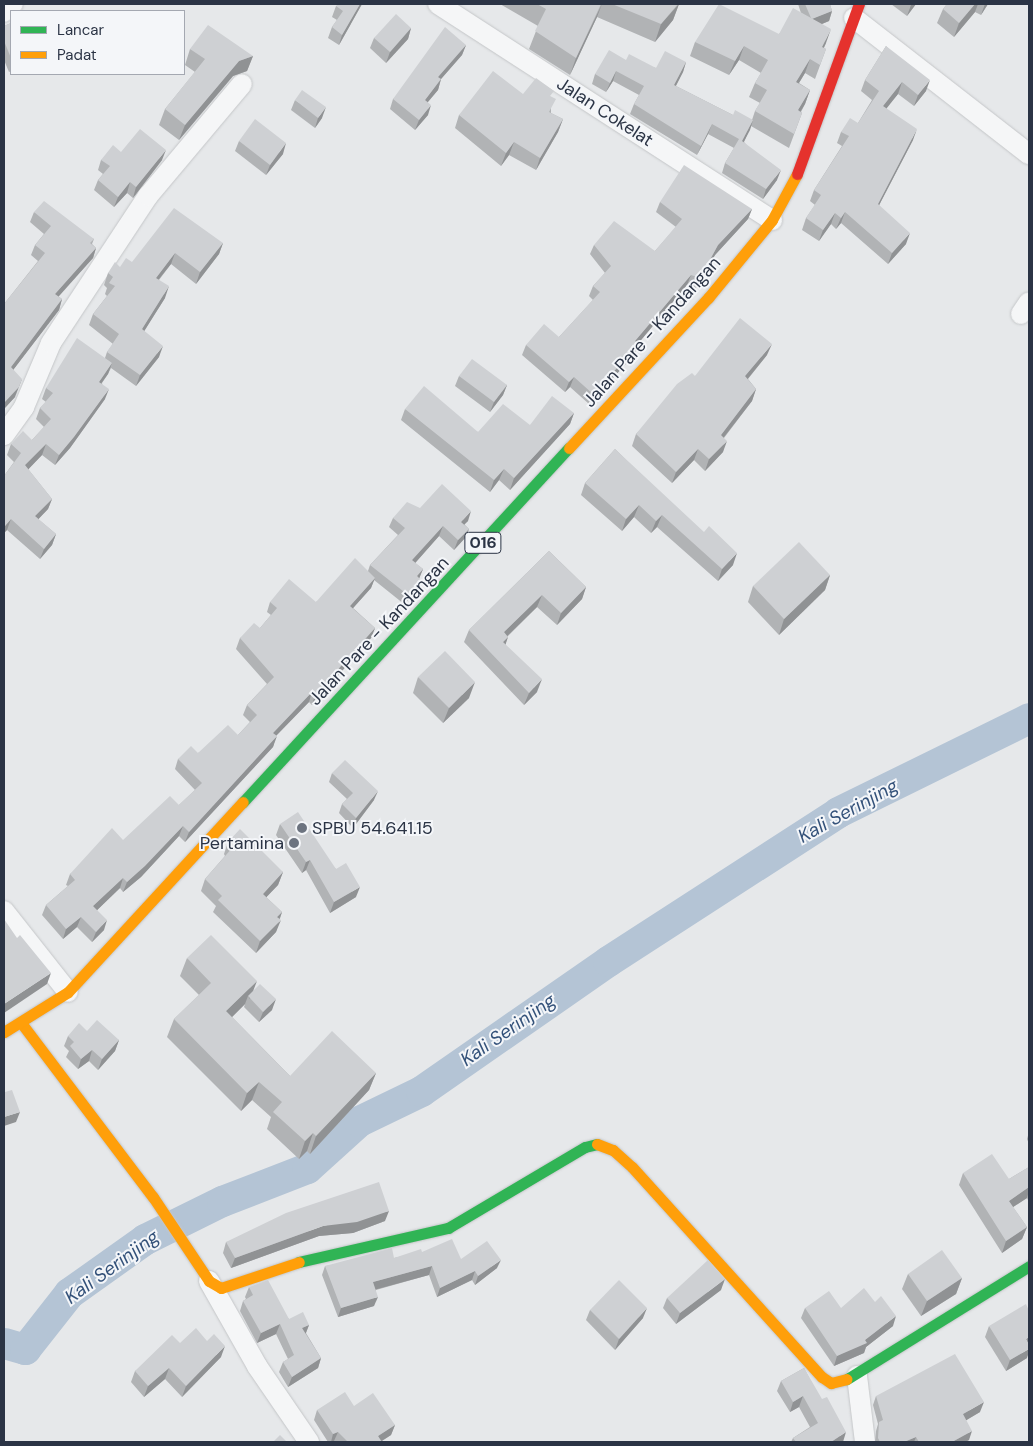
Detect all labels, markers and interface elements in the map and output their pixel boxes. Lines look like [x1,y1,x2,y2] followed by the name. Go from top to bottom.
[10,10,185,75] legend
[57,20,104,40] text: Lancar
[57,45,97,65] text: Padat
[553,73,657,151] street label: Jalan Cokelat
[579,252,725,412] street label: Jalan Pare - Kandangan
[464,530,502,556] road number: 016
[305,552,453,710] street label: Jalan Pare - Kandangan
[794,774,902,848] water label: Kali Serinjing
[312,817,433,839] place label: SPBU 54.641.15
[296,822,308,834] marker: SPBU 54.641.15
[200,832,284,854] place label: Pertamina
[288,837,300,849] marker: Pertamina
[456,989,560,1071] water label: Kali Serinjing
[61,1225,163,1309] water label: Kali Serinjing

